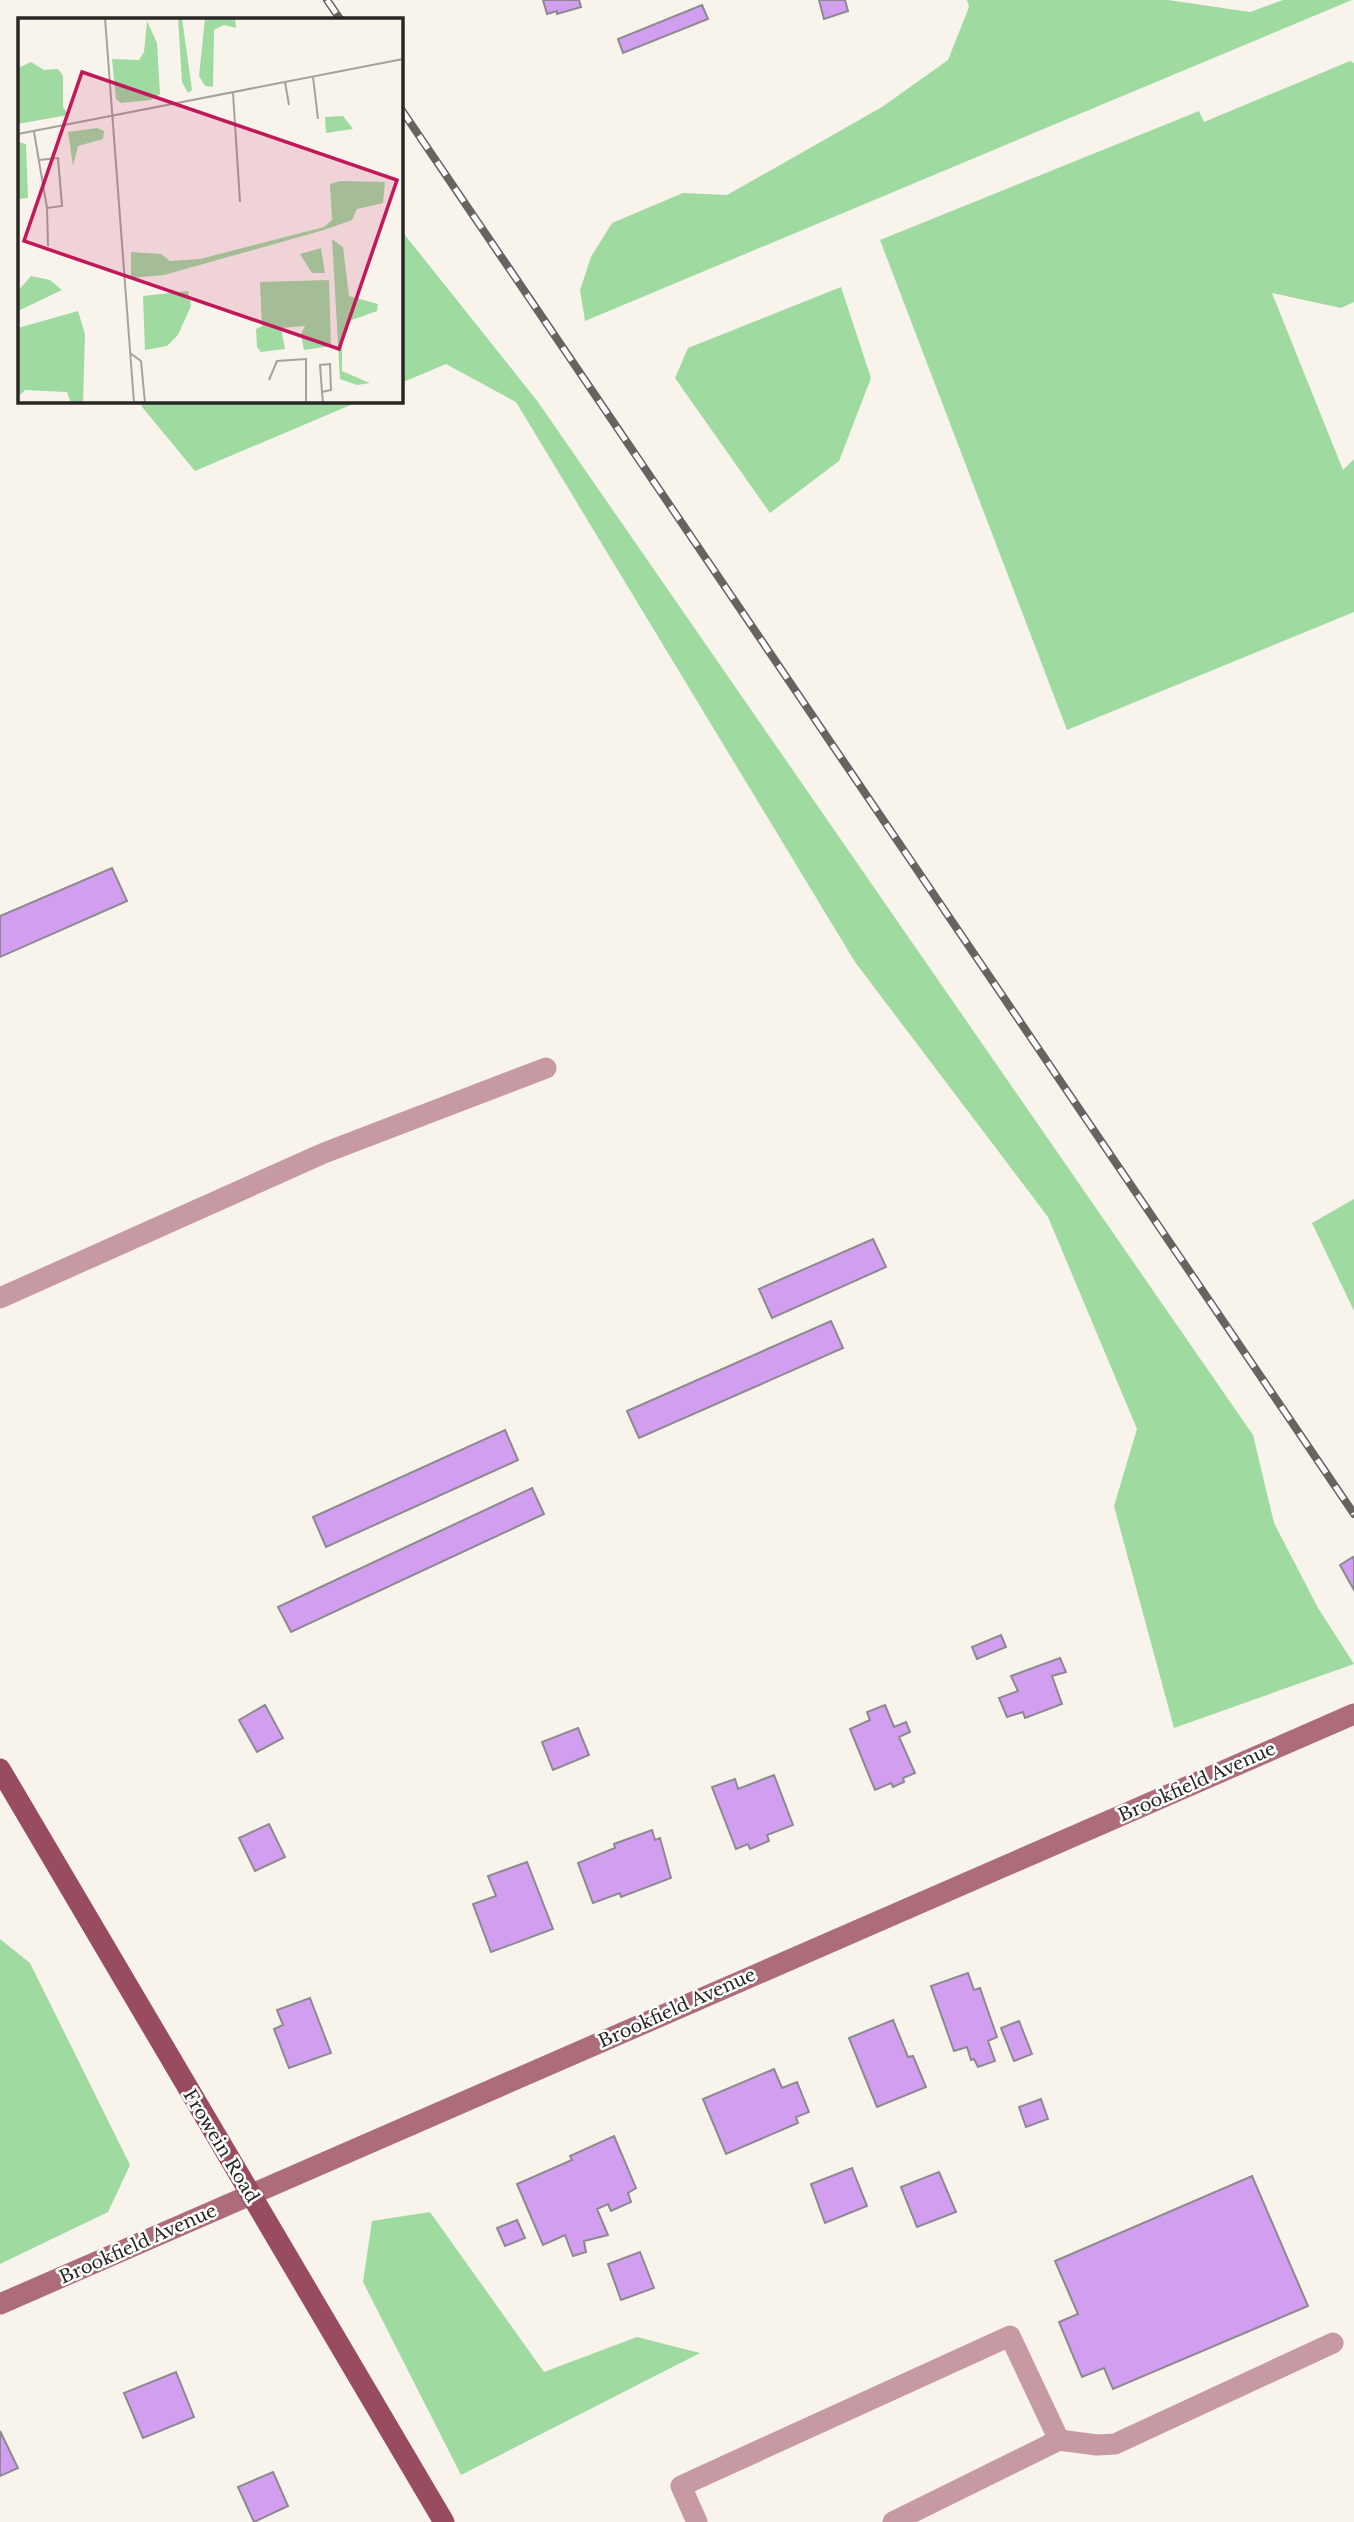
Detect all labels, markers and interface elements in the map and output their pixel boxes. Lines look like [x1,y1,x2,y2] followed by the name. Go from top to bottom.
[18,18,402,402] inset map
[1115,1737,1279,1827] street label: Brookfield Avenue
[595,1963,759,2053] street label: Brookfield Avenue
[178,2085,264,2207] street label: Frowein Road
[56,2199,220,2289] street label: Brookfield Avenue

